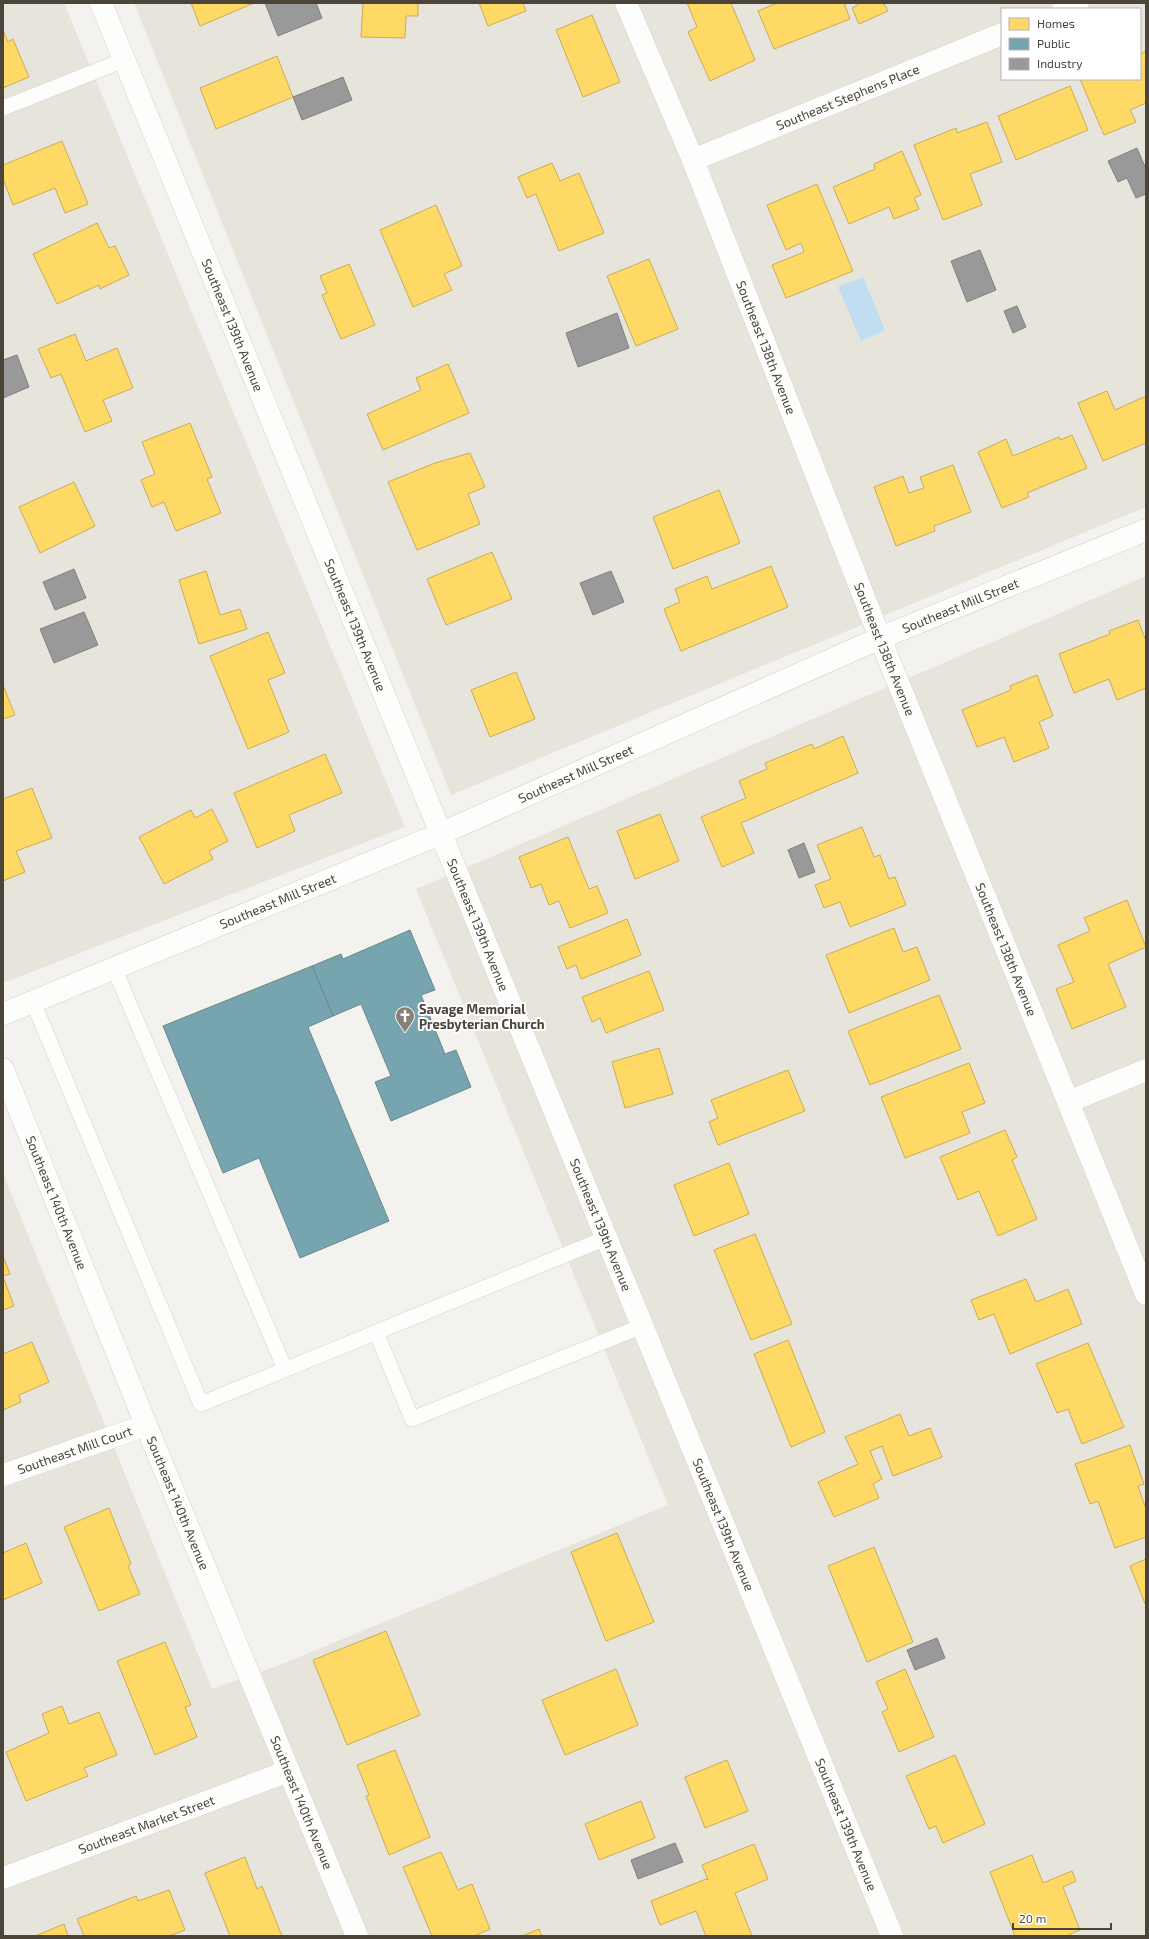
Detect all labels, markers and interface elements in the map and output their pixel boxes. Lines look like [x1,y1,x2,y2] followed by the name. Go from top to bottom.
[1001,8,1141,80] legend
[1037,16,1075,30] text: Homes
[1037,36,1070,50] text: Public
[1037,56,1083,70] text: Industry
[774,61,922,133] street label: Southeast Stephens Place
[199,256,267,394] street label: Southeast 139th Avenue
[733,278,800,417] street label: Southeast 138th Avenue
[321,556,390,694] street label: Southeast 139th Avenue
[900,575,1021,636] street label: Southeast Mill Street
[851,580,919,718] street label: Southeast 138th Avenue
[516,741,636,806] street label: Southeast Mill Street
[444,856,512,993] street label: Southeast 139th Avenue
[217,870,338,932] street label: Southeast Mill Street
[972,880,1040,1018] street label: Southeast 138th Avenue
[419,1001,545,1032] place label: Savage Memorial Presbyterian Church
[394,1005,416,1033] church icon: Savage Memorial Presbyterian Church
[23,1133,91,1272] street label: Southeast 140th Avenue
[567,1156,635,1293] street label: Southeast 139th Avenue
[15,1422,134,1477] street label: Southeast Mill Court
[144,1434,213,1572] street label: Southeast 140th Avenue
[689,1456,758,1593] street label: Southeast 139th Avenue
[267,1733,337,1872] street label: Southeast 140th Avenue
[812,1756,881,1893] street label: Southeast 139th Avenue
[76,1792,217,1857] street label: Southeast Market Street
[1013,1905,1111,1931] scale bar
[1019,1911,1046,1925] text: 20 m

